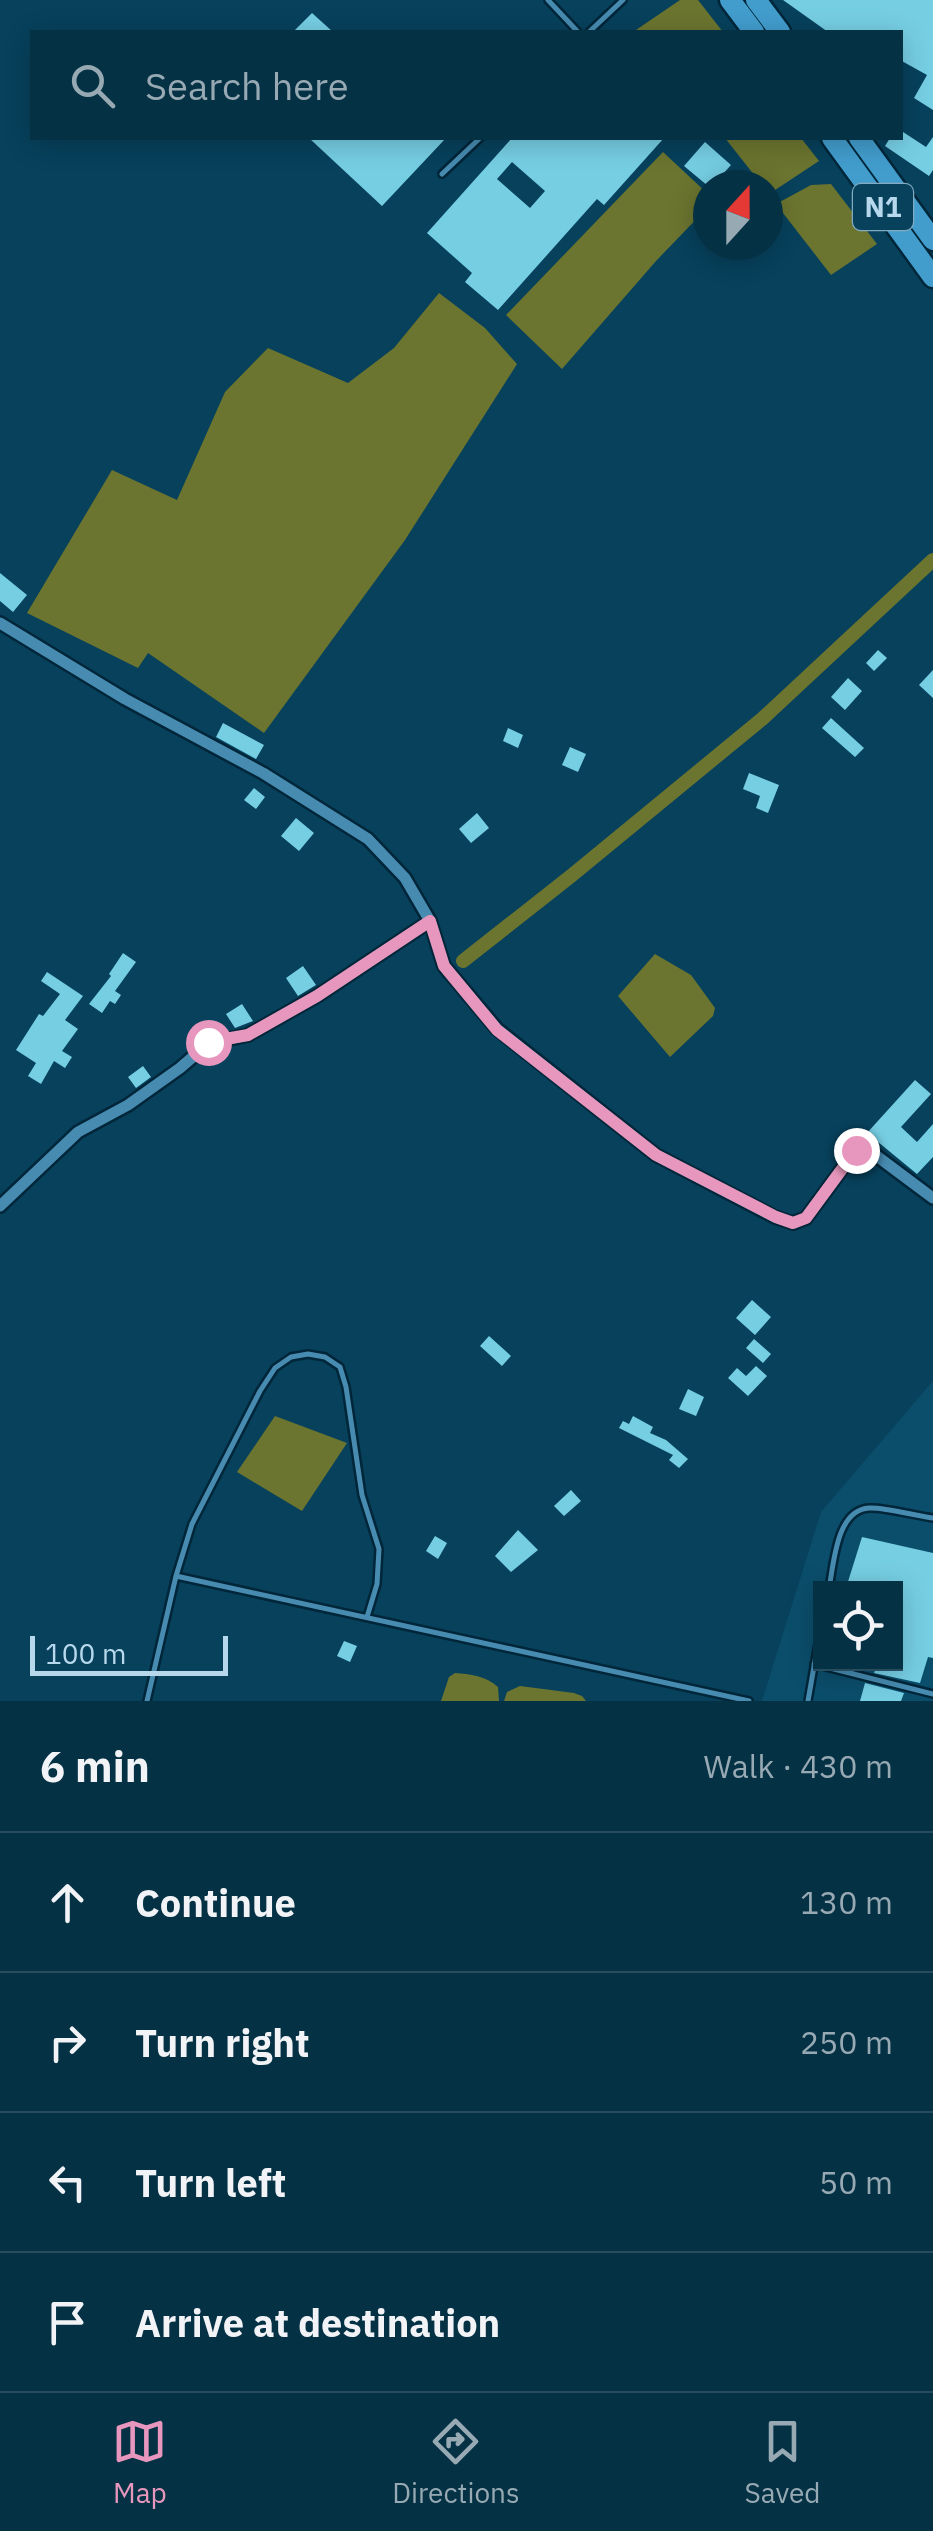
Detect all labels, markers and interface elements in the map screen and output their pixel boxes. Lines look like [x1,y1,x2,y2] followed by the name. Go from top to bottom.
[30,30,903,140] search box
[65,58,120,113] icon: search
[145,61,349,110] text: Search here
[693,170,783,260] north arrow
[853,184,913,230] road number: N1
[186,1020,232,1066] route start
[834,1128,880,1174] route end
[813,1581,903,1671] map controls
[813,1581,903,1671] button: locate
[30,1631,228,1676] scale bar
[45,1635,126,1672] text: 100 m
[40,1739,150,1794] text: 6 min
[704,1745,893,1787] text: Walk · 430 m
[40,1875,95,1930] icon: ahead
[135,1878,296,1927] text: Continue
[800,1881,893,1923] text: 130 m
[40,2015,95,2070] icon: right
[135,2018,310,2067] text: Turn right
[800,2021,893,2063] text: 250 m
[40,2155,95,2210] icon: left
[135,2158,286,2207] text: Turn left
[819,2161,893,2203] text: 50 m
[40,2295,95,2350] icon: arrive
[135,2298,500,2347] text: Arrive at destination
[112,2414,167,2511] tab: Map
[392,2414,520,2511] tab: Directions
[744,2414,821,2511] tab: Saved

